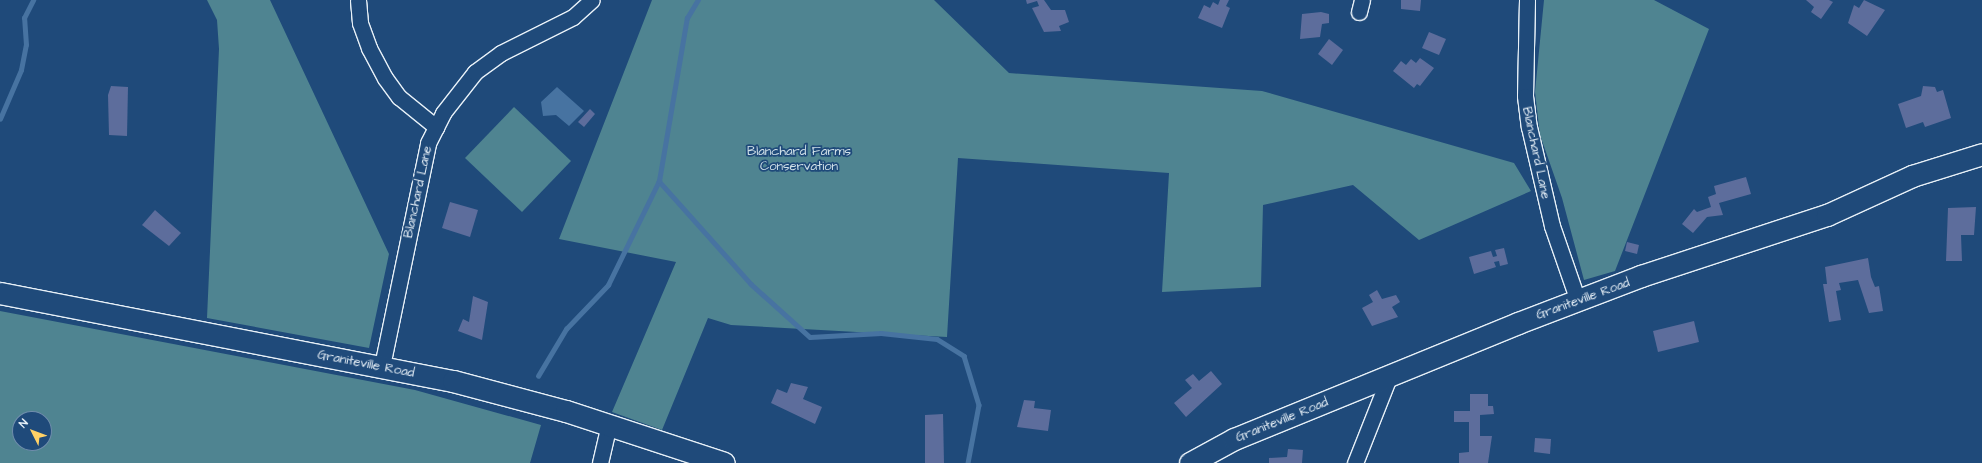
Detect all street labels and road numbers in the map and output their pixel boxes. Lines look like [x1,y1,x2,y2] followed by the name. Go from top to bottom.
[1519,105,1553,201] street label: Blanchard Lane
[401,144,435,240] street label: Blanchard Lane
[1534,275,1632,323] street label: Graniteville Road
[316,347,416,381] street label: Graniteville Road
[1233,394,1331,446] street label: Graniteville Road

